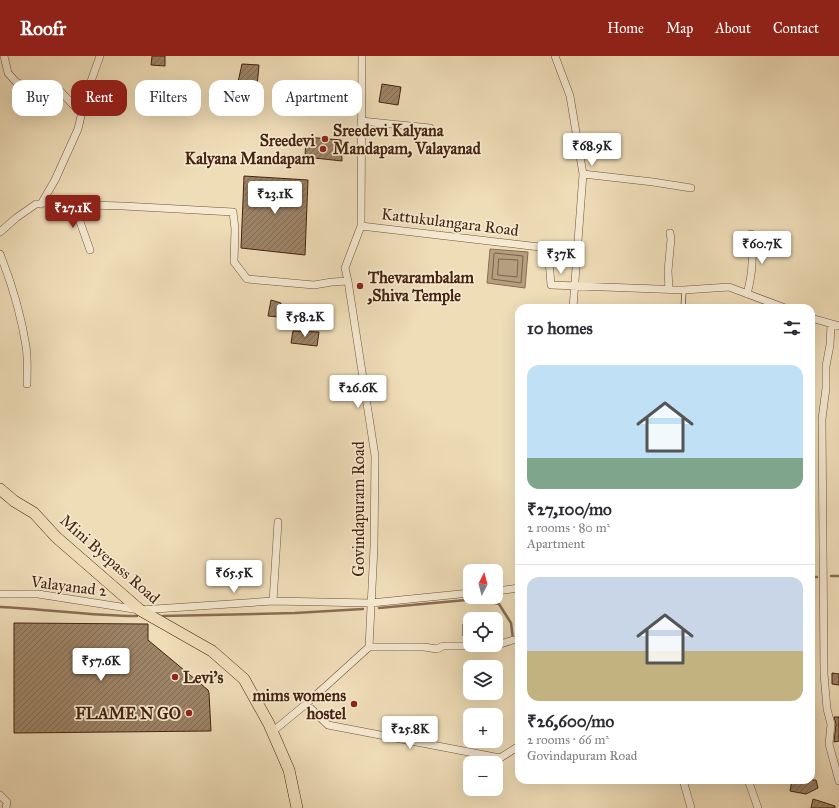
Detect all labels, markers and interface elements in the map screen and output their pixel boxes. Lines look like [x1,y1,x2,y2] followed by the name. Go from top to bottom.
[20,17,66,40] text: Roofr
[607,20,644,37] text: Home
[666,20,693,37] text: Map
[715,20,751,37] text: About
[773,20,819,37] text: Contact
[12,80,63,116] chip: Buy
[71,80,127,116] chip: Rent
[135,80,201,116] chip: Filters
[209,80,264,116] chip: New
[272,80,362,116] chip: Apartment
[333,121,482,159] place label: Sreedevi Kalyana Mandapam, Valayanad
[185,131,316,169] place label: Sreedevi Kalyana Mandapam
[559,133,625,167] pin: ₹68.9K
[320,134,330,144] marker: Sreedevi Kalyana Mandapam, Valayanad
[572,138,612,154] text: ₹68.9K
[318,144,328,154] marker: Sreedevi Kalyana Mandapam
[242,181,308,215] pin: ₹23.1K
[257,186,293,202] text: ₹23.1K
[40,195,106,229] pin: ₹27.1K
[54,200,92,216] text: ₹27.1K
[380,204,520,241] street label: Kattukulangara Road
[729,231,795,265] pin: ₹60.7K
[742,236,782,252] text: ₹60.7K
[537,241,585,275] pin: ₹37K
[547,246,575,262] text: ₹37K
[367,268,475,306] place label: Thevarambalam ,Shiva Temple
[355,281,365,291] marker: Thevarambalam ,Shiva Temple
[272,304,338,338] pin: ₹58.2K
[286,309,324,325] text: ₹58.2K
[781,317,803,339] icon: filters
[527,318,593,339] text: 10 homes
[325,375,391,409] pin: ₹26.6K
[338,380,378,396] text: ₹26.6K
[629,391,701,463] icon: home
[349,441,368,577] street label: Govindapuram Road
[527,499,612,520] text: ₹27,100/mo
[56,511,164,607] street label: Mini Byepass Road
[527,520,610,536] text: 2 rooms · 80 m²
[527,536,585,552] text: Apartment
[201,560,267,594] pin: ₹65.5K
[463,564,503,604] north arrow
[463,564,503,796] map controls
[215,565,253,581] text: ₹65.5K
[29,572,108,600] street label: Valayanad 2
[629,603,701,675] icon: home
[463,612,503,652] button: locate
[68,648,134,682] pin: ₹57.6K
[82,653,120,669] text: ₹57.6K
[463,660,503,700] button: layers
[183,668,223,687] place label: Levi's
[170,672,180,682] marker: Levi's
[251,686,347,723] place label: mims womens hostel
[349,699,359,709] marker: mims womens hostel
[75,704,181,723] place label: FLAME N GO
[184,708,194,718] marker: FLAME N GO
[463,708,503,748] button: +
[527,711,614,732] text: ₹26,600/mo
[377,716,443,750] pin: ₹25.8K
[391,721,429,737] text: ₹25.8K
[527,732,609,748] text: 2 rooms · 66 m²
[527,748,637,764] text: Govindapuram Road
[463,756,503,796] button: −

